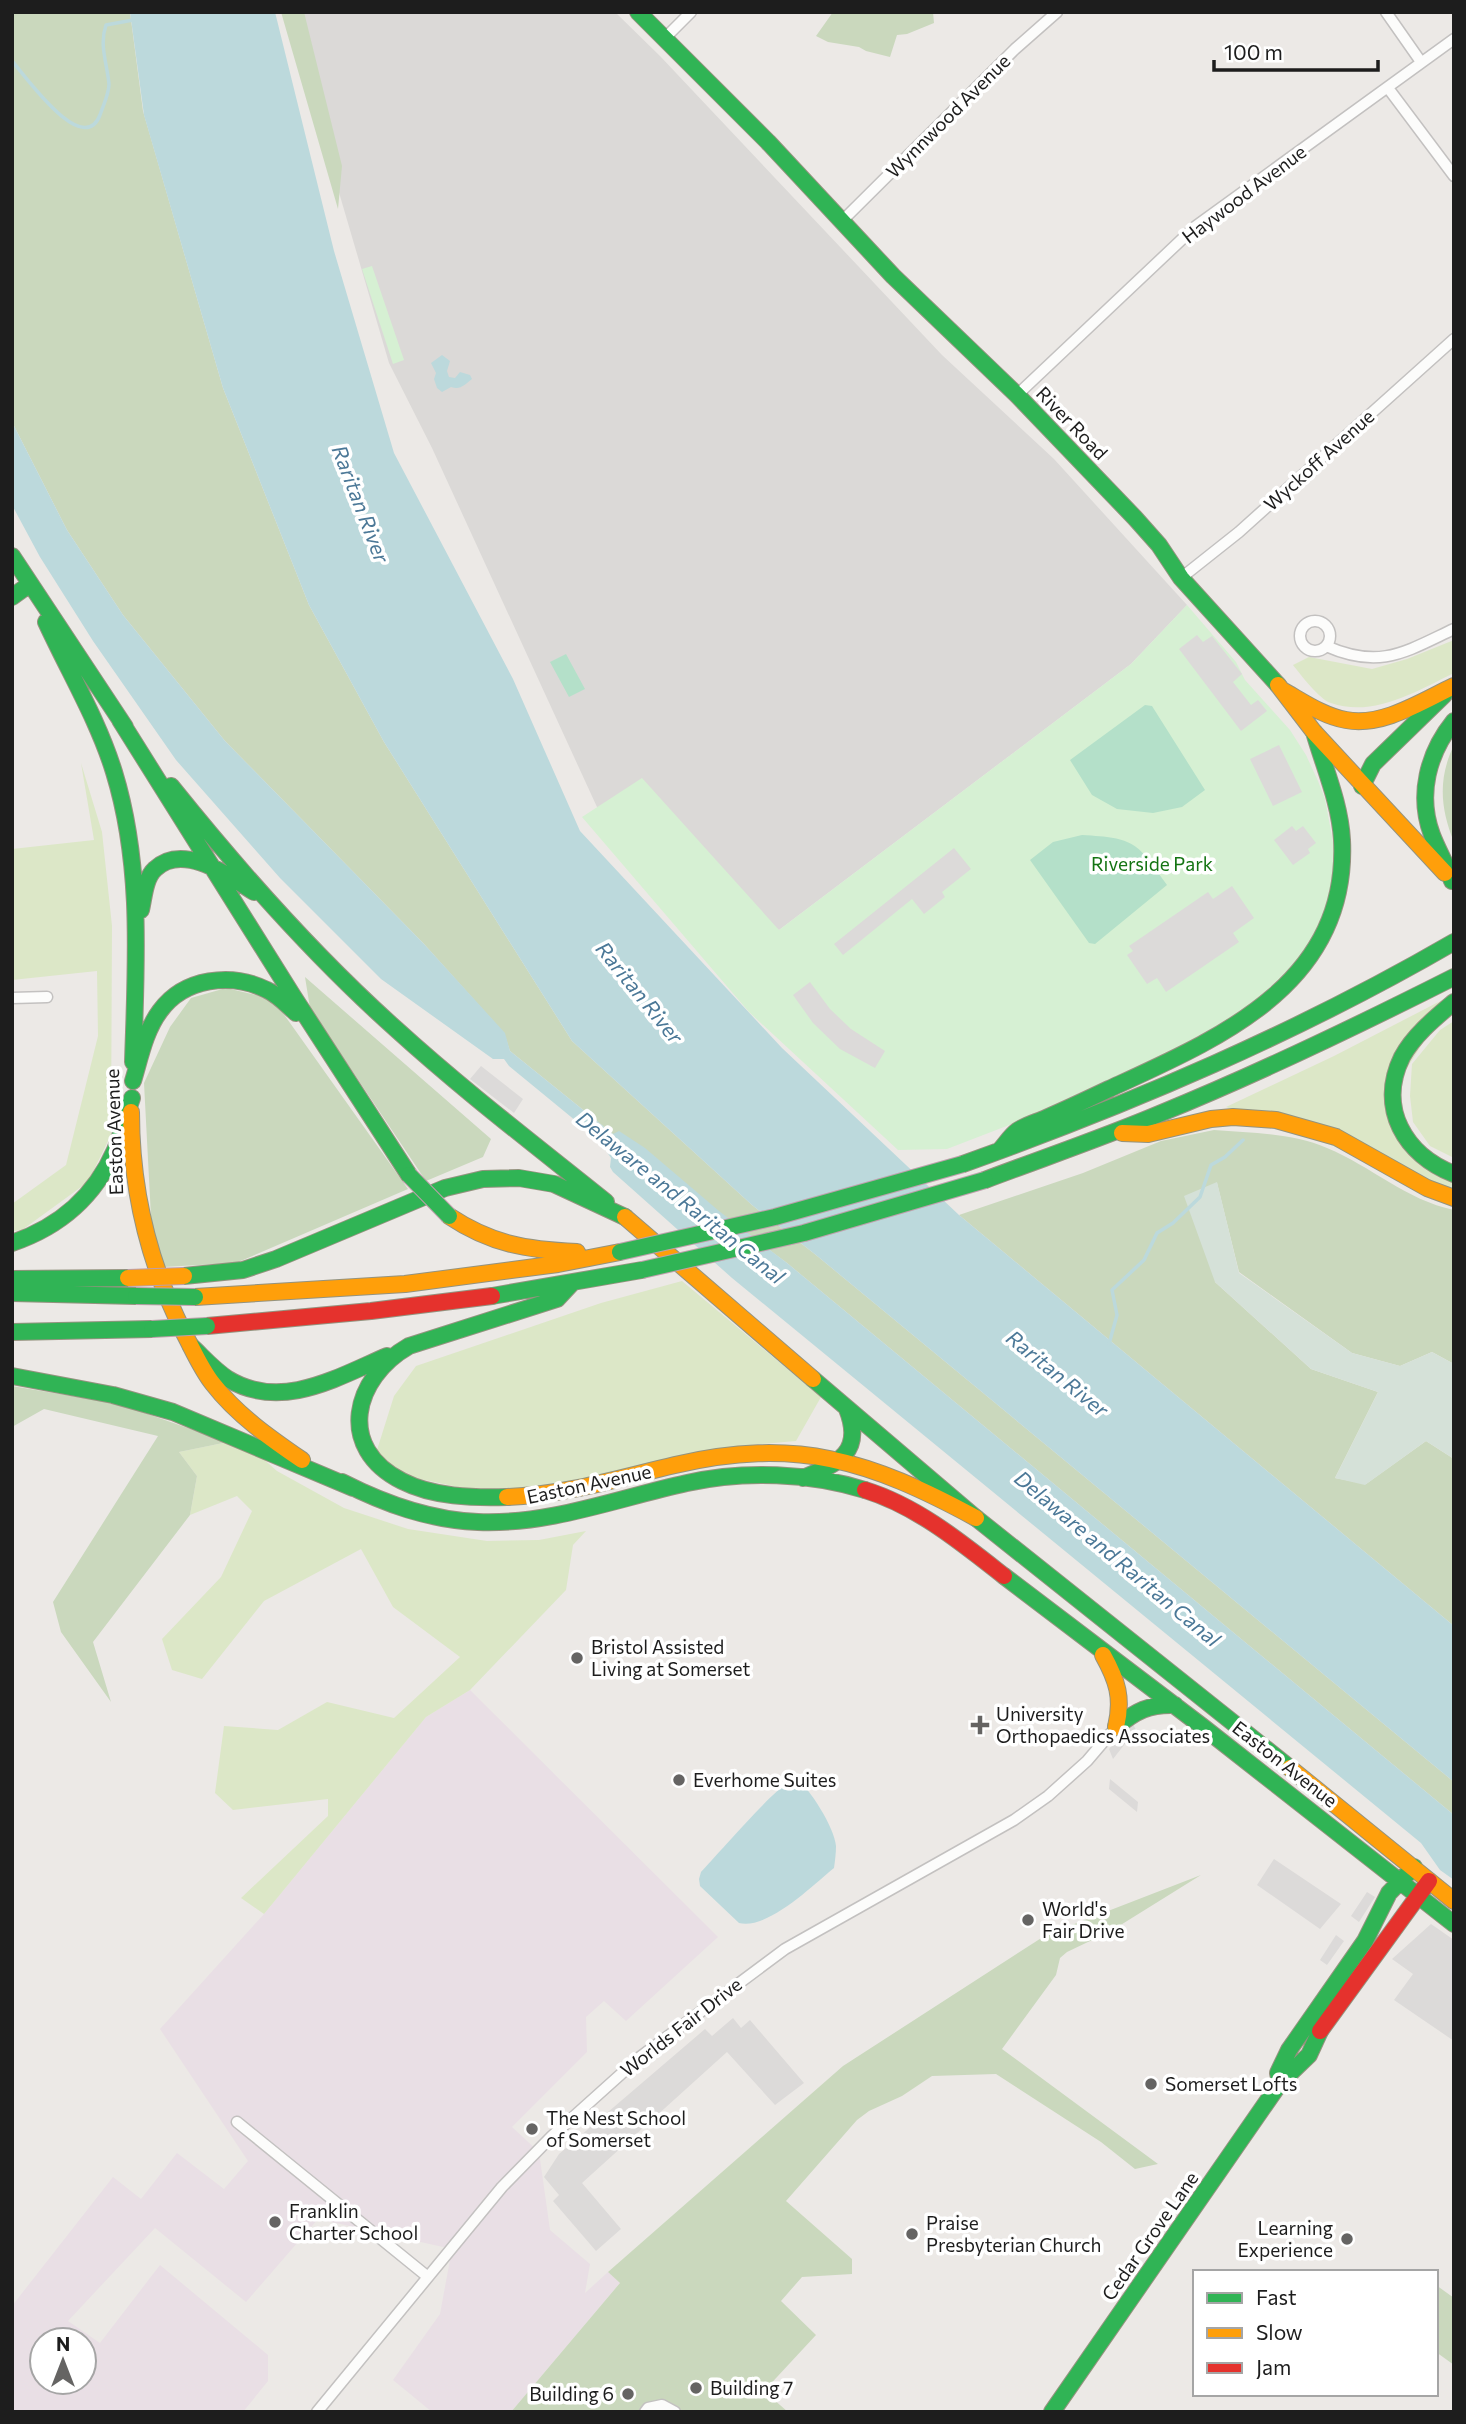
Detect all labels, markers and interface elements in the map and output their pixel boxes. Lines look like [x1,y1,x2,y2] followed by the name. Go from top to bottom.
[1214,28,1378,72] scale bar
[1224,39,1283,64] text: 100 m
[881,49,1014,182] street label: Wynnwood Avenue
[1177,139,1310,248] street label: Haywood Avenue
[1032,381,1113,464] street label: River Road
[1259,404,1378,515] street label: Wyckoff Avenue
[328,441,395,566] water label: Raritan River
[1091,852,1213,875] park label: Riverside Park
[591,936,689,1049] water label: Raritan River
[100,1068,127,1196] street label: Easton Avenue
[572,1105,791,1289] water label: Delaware and Raritan Canal
[1002,1324,1114,1422] water label: Raritan River
[525,1459,653,1508] street label: Easton Avenue
[1010,1465,1226,1652] water label: Delaware and Raritan Canal
[591,1635,750,1680] place label: Bristol Assisted Living at Somerset
[569,1650,585,1666] marker: Bristol Assisted Living at Somerset
[996,1702,1210,1747] place label: University Orthopaedics Associates
[970,1715,990,1735] marker: University Orthopaedics Associates
[1228,1716,1342,1812] street label: Easton Avenue
[693,1768,836,1791] place label: Everhome Suites
[671,1772,687,1788] marker: Everhome Suites
[1042,1897,1124,1942] place label: World's Fair Drive
[1020,1912,1036,1928] marker: World's Fair Drive
[615,1972,746,2081] street label: Worlds Fair Drive
[1165,2072,1297,2095] place label: Somerset Lofts
[1143,2076,1159,2092] marker: Somerset Lofts
[546,2106,686,2151] place label: The Nest School of Somerset
[524,2121,540,2137] marker: The Nest School of Somerset
[1097,2167,1203,2305] street label: Cedar Grove Lane
[289,2199,418,2244] place label: Franklin Charter School
[926,2211,1101,2256] place label: Praise Presbyterian Church
[267,2214,283,2230] marker: Franklin Charter School
[1238,2216,1333,2261] place label: Learning Experience
[904,2226,920,2242] marker: Praise Presbyterian Church
[1339,2231,1355,2247] marker: Learning Experience
[1193,2270,1438,2396] legend
[1256,2284,1297,2309] text: Fast
[1256,2319,1303,2344] text: Slow
[28,2326,98,2396] north arrow
[56,2332,70,2355] text: N
[1256,2354,1291,2379] text: Jam
[710,2376,793,2399] place label: Building 7
[688,2380,704,2396] marker: Building 7
[529,2382,614,2405] place label: Building 6
[620,2386,636,2402] marker: Building 6

